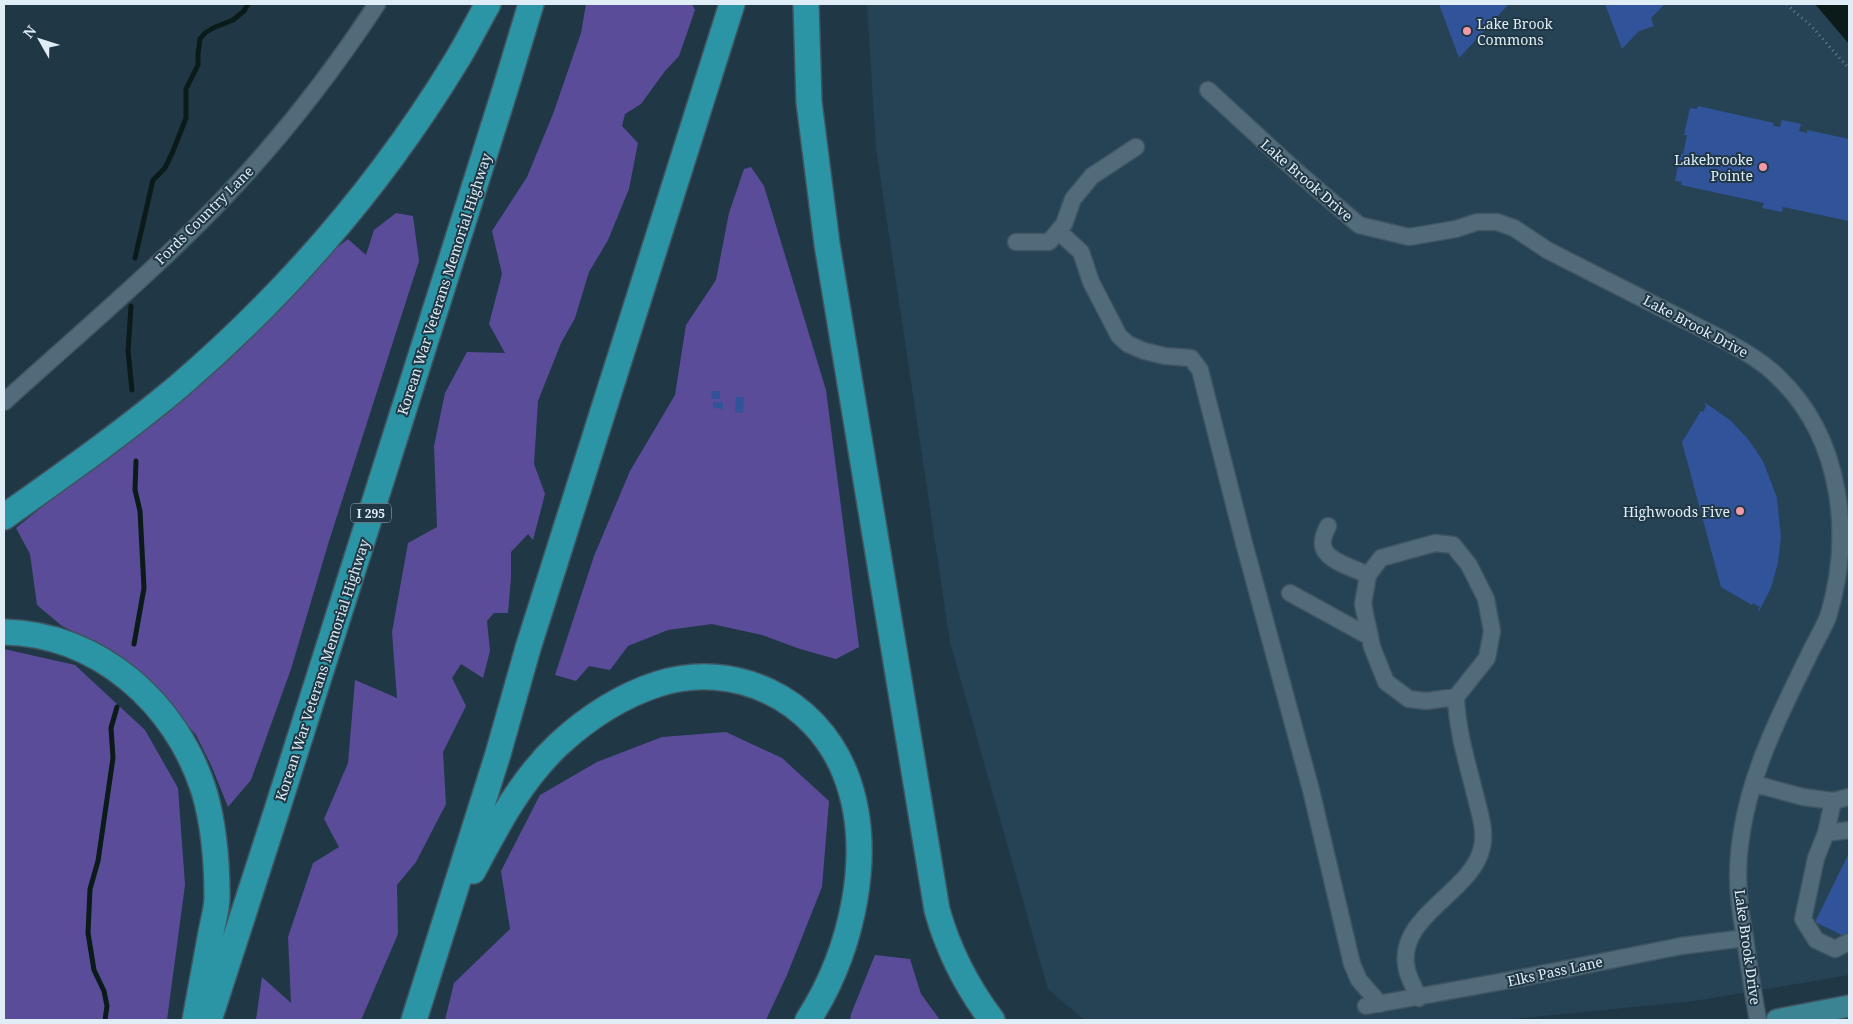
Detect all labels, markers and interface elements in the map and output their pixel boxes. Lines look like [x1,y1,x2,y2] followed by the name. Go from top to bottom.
[1477,14,1554,49] place label: Lake Brook Commons
[15,15,65,65] north arrow
[19,21,40,42] text: N
[1461,25,1473,37] marker: Lake Brook Commons
[1257,135,1357,225] street label: Lake Brook Drive
[1674,150,1753,185] place label: Lakebrooke Pointe
[393,151,495,417] street label: Korean War Veterans Memorial Highway
[1757,161,1769,173] marker: Lakebrooke Pointe
[151,162,257,268] street label: Fords Country Lane
[1640,290,1752,362] street label: Lake Brook Drive
[1623,502,1730,521] place label: Highwoods Five
[351,503,391,522] road number: I 295
[1734,505,1746,517] marker: Highwoods Five
[271,537,373,803] street label: Korean War Veterans Memorial Highway
[1731,888,1765,1006] street label: Lake Brook Drive
[1506,952,1604,990] street label: Elks Pass Lane

